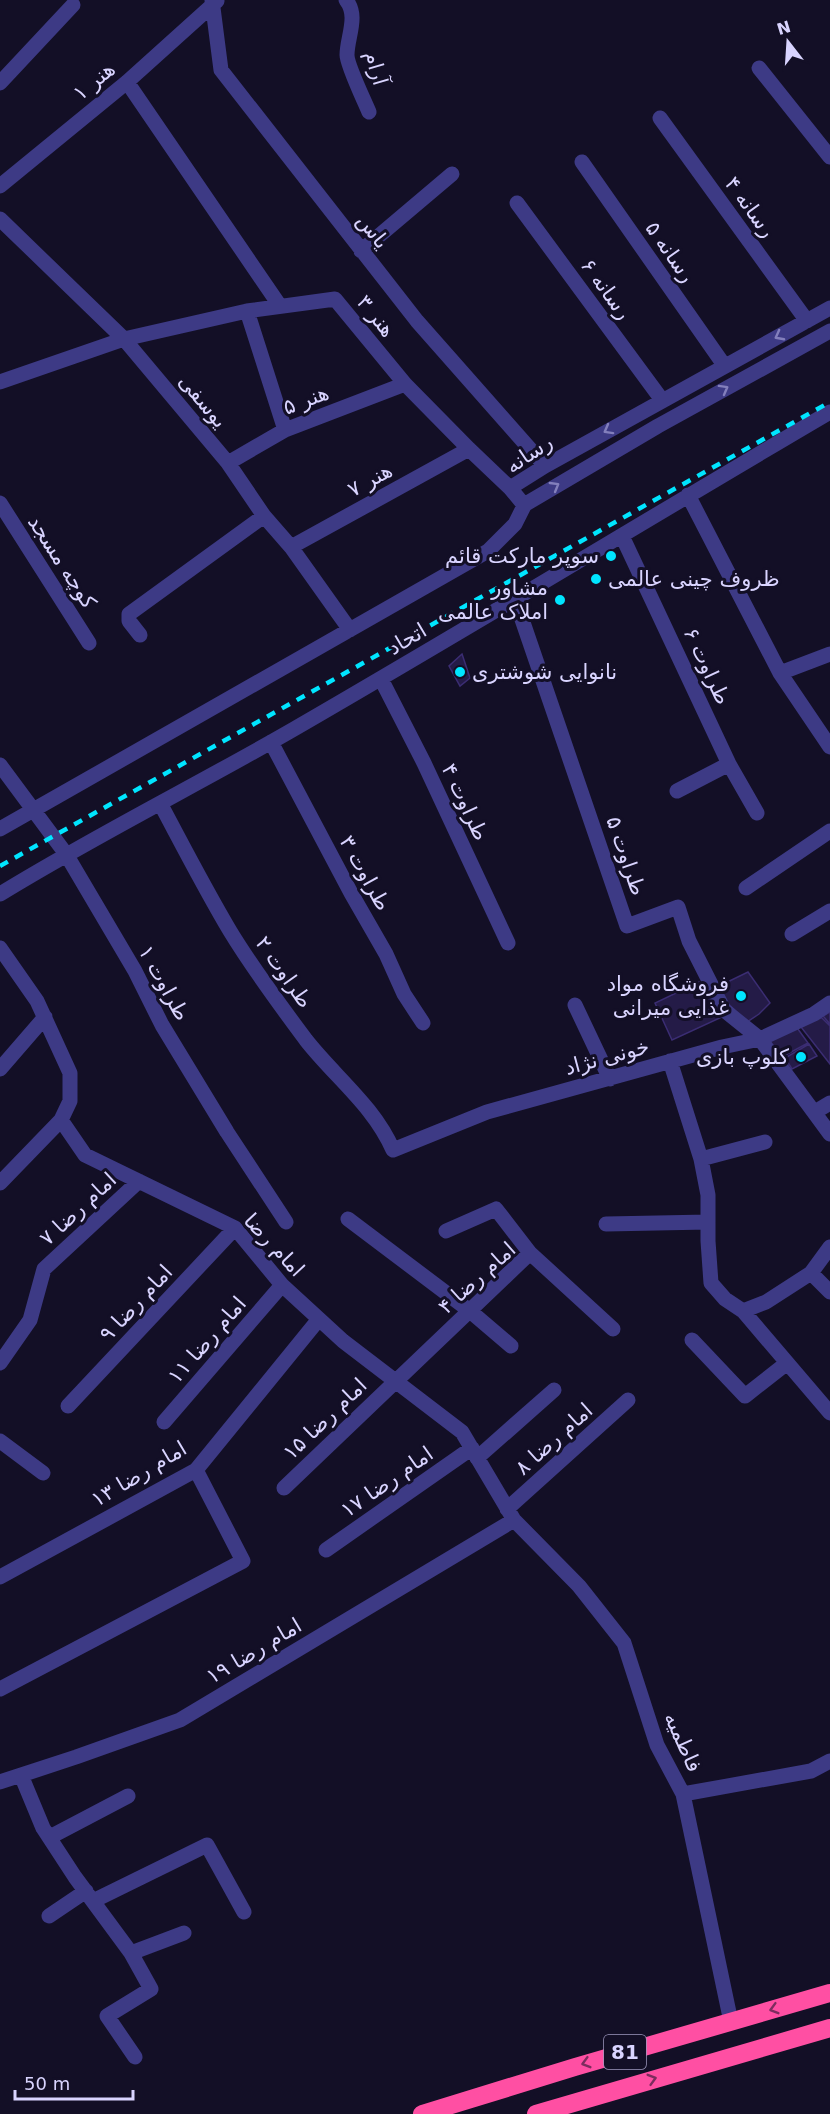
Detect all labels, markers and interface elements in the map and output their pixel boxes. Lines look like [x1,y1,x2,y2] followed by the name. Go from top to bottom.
[758,12,818,72] north arrow
[775,17,793,39] text: N
[360,48,394,89] street label: آرام
[68,57,120,105] street label: هنر ۱
[720,172,780,242] street label: رسانه ۴
[352,209,394,253] street label: یاس
[640,217,700,287] street label: رسانه ۵
[576,254,636,324] street label: رسانه ۶
[352,290,400,342] street label: هنر ۳
[774,329,785,340] one-way arrow
[174,369,232,433] street label: یوسفی
[280,380,332,420] street label: هنر ۵
[718,385,729,397] one-way arrow
[604,423,614,434] one-way arrow
[501,430,557,478] street label: رسانه
[344,458,396,502] street label: هنر ۷
[549,482,559,494] one-way arrow
[23,511,101,613] street label: کوچه مسجد
[445,544,599,569] place label: سوپر مارکت قائم
[604,549,618,563] marker: سوپر مارکت قائم
[608,567,780,591] place label: ظروف چینی عالمی
[589,572,603,586] marker: ظروف چینی عالمی
[438,576,548,624] place label: مشاور املاک عالمی
[553,593,567,607] marker: مشاور املاک عالمی
[383,618,431,660] street label: اتحاد
[679,624,735,708] street label: طراوت ۶
[472,660,617,684] place label: نانوایی شوشتری
[453,665,467,679] marker: نانوایی شوشتری
[437,760,493,844] street label: طراوت ۴
[601,813,651,899] street label: طراوت ۵
[335,831,395,915] street label: طراوت ۳
[251,932,317,1012] street label: طراوت ۲
[134,941,194,1025] street label: طراوت ۱
[607,972,729,1020] place label: فروشگاه مواد غذایی میرانی
[734,989,748,1003] marker: فروشگاه مواد غذایی میرانی
[562,1034,652,1080] street label: خونی نژاد
[696,1045,789,1069] place label: کلوپ بازی
[794,1050,808,1064] marker: کلوپ بازی
[35,1168,121,1250] street label: امام رضا ۷
[239,1208,309,1282] street label: امام رضا
[433,1237,521,1319] street label: امام رضا ۴
[95,1260,177,1346] street label: امام رضا ۹
[163,1292,251,1388] street label: امام رضا ۱۱
[278,1373,372,1465] street label: امام رضا ۱۵
[510,1398,598,1480] street label: امام رضا ۸
[87,1436,191,1512] street label: امام رضا ۱۳
[336,1442,438,1522] street label: امام رضا ۱۷
[202,1613,306,1689] street label: امام رضا ۱۹
[659,1708,707,1776] street label: فاطمیه
[769,2002,779,2015] one-way arrow
[604,2035,646,2069] road number: 81
[582,2056,592,2068] one-way arrow
[15,2063,134,2101] scale bar
[24,2073,70,2094] text: 50 m
[646,2074,657,2086] one-way arrow

